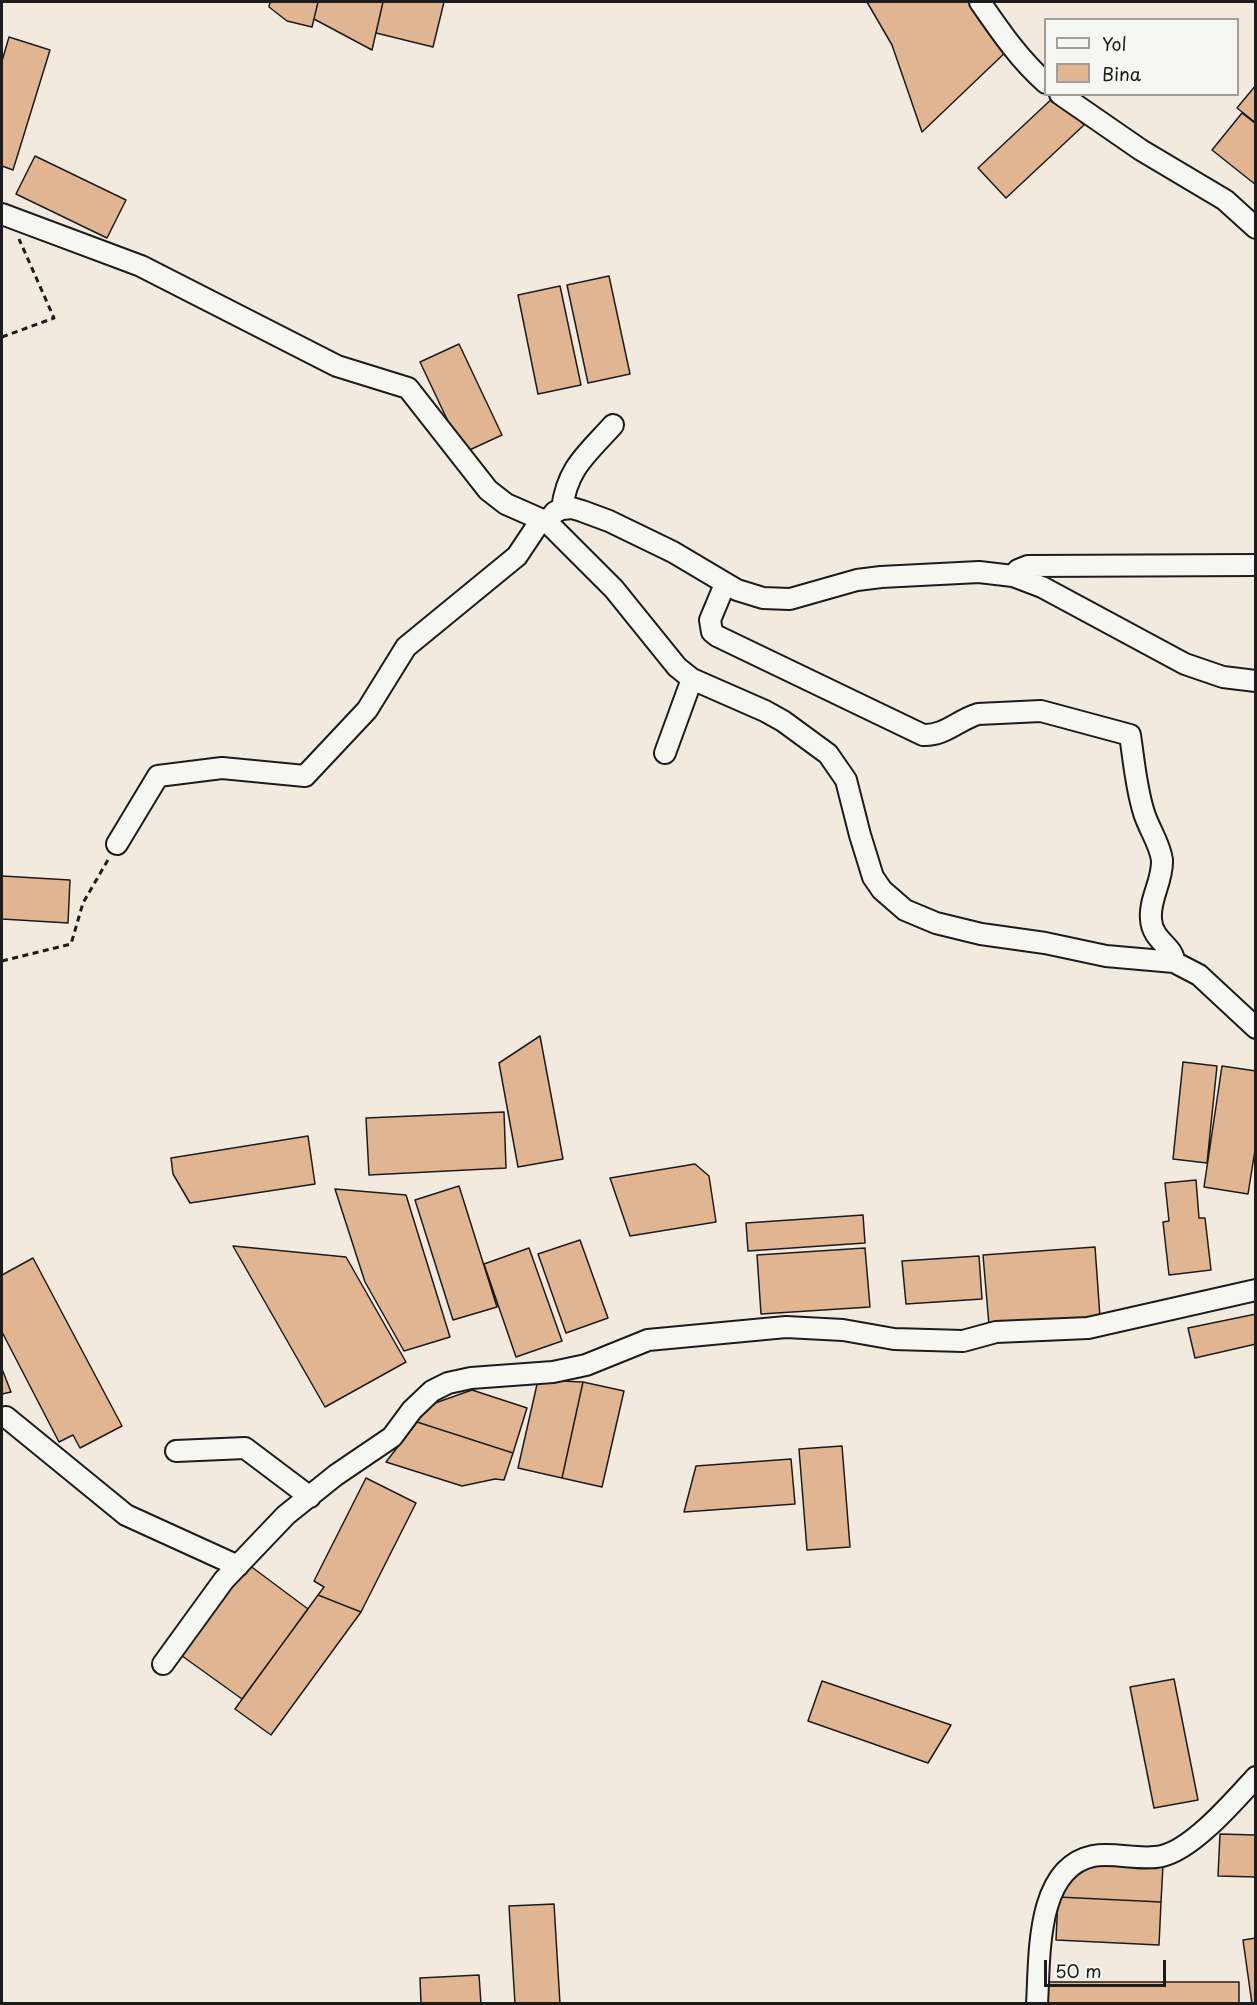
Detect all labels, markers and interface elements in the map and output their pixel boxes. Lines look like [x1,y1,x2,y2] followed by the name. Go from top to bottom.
[1044,18,1239,96] legend
[1102,30,1127,57] text: Yol
[1102,60,1141,87] text: Bina
[1047,1948,1168,1986] scale bar
[1055,1957,1102,1984] text: 50 m

